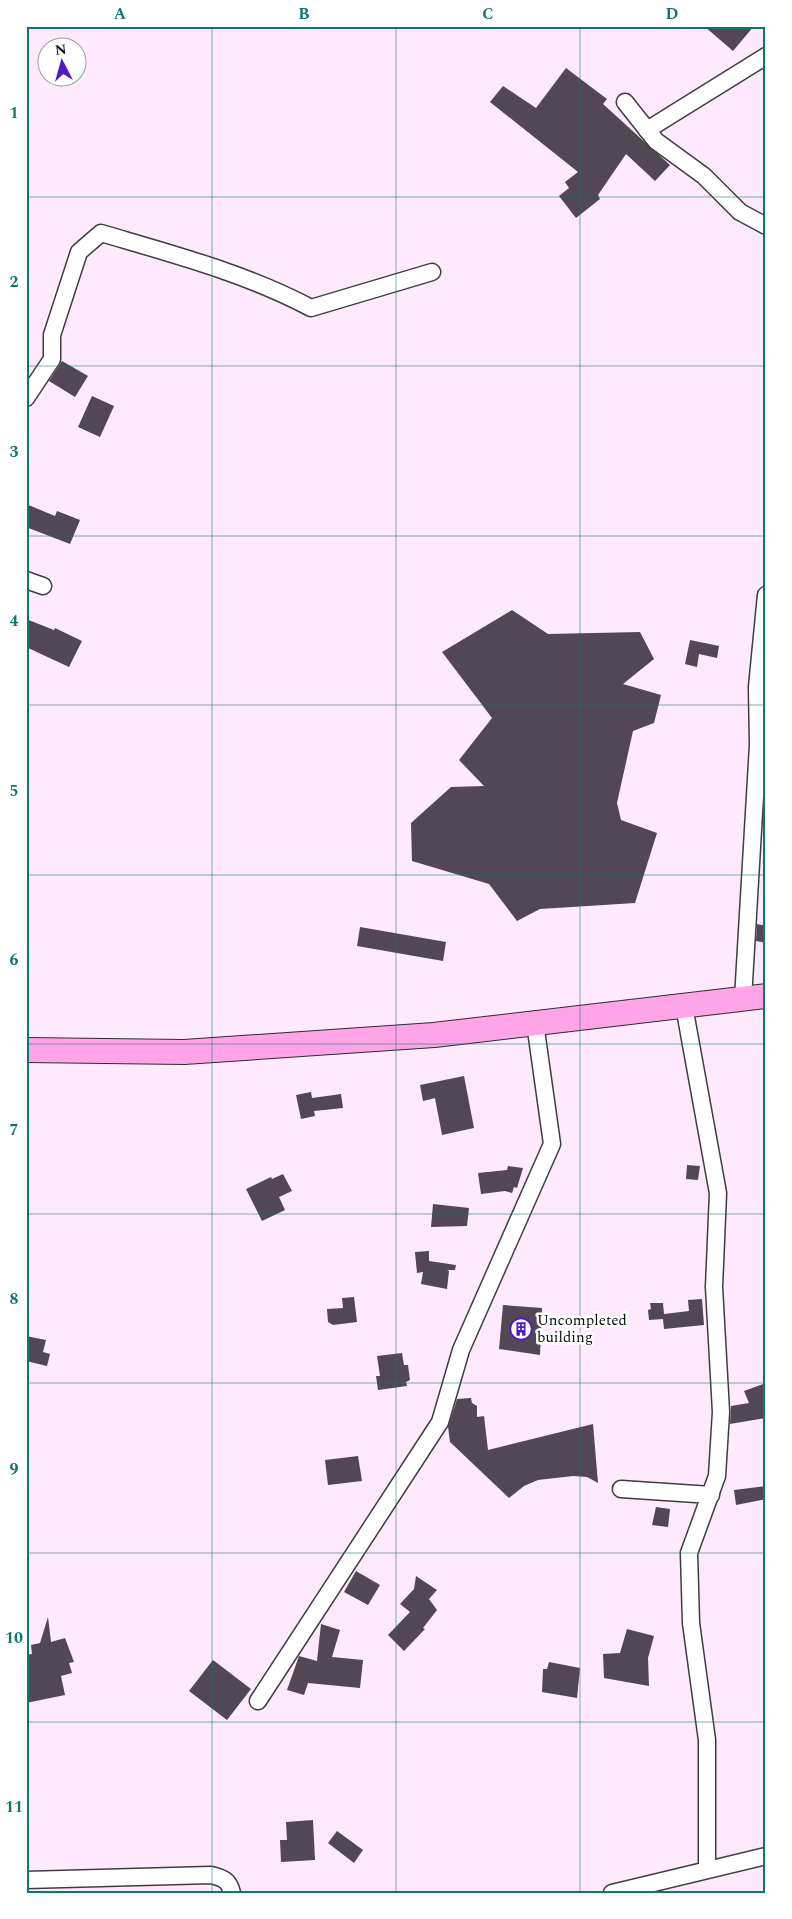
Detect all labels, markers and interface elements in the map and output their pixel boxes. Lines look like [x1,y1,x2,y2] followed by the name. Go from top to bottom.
[114,2,127,26] text: A
[298,2,310,26] text: B
[482,2,494,26] text: C
[666,2,679,26] text: D
[38,38,88,88] north arrow
[54,39,67,61] text: N
[10,101,18,125] text: 1
[10,270,19,294] text: 2
[10,440,19,464] text: 3
[10,609,19,633] text: 4
[10,779,18,803] text: 5
[10,948,19,972] text: 6
[10,1118,19,1142] text: 7
[10,1287,19,1311] text: 8
[537,1309,627,1349] place label: Uncompleted building
[509,1317,533,1341] building icon: Uncompleted building
[10,1457,19,1481] text: 9
[5,1626,23,1650] text: 10
[5,1795,23,1819] text: 11

